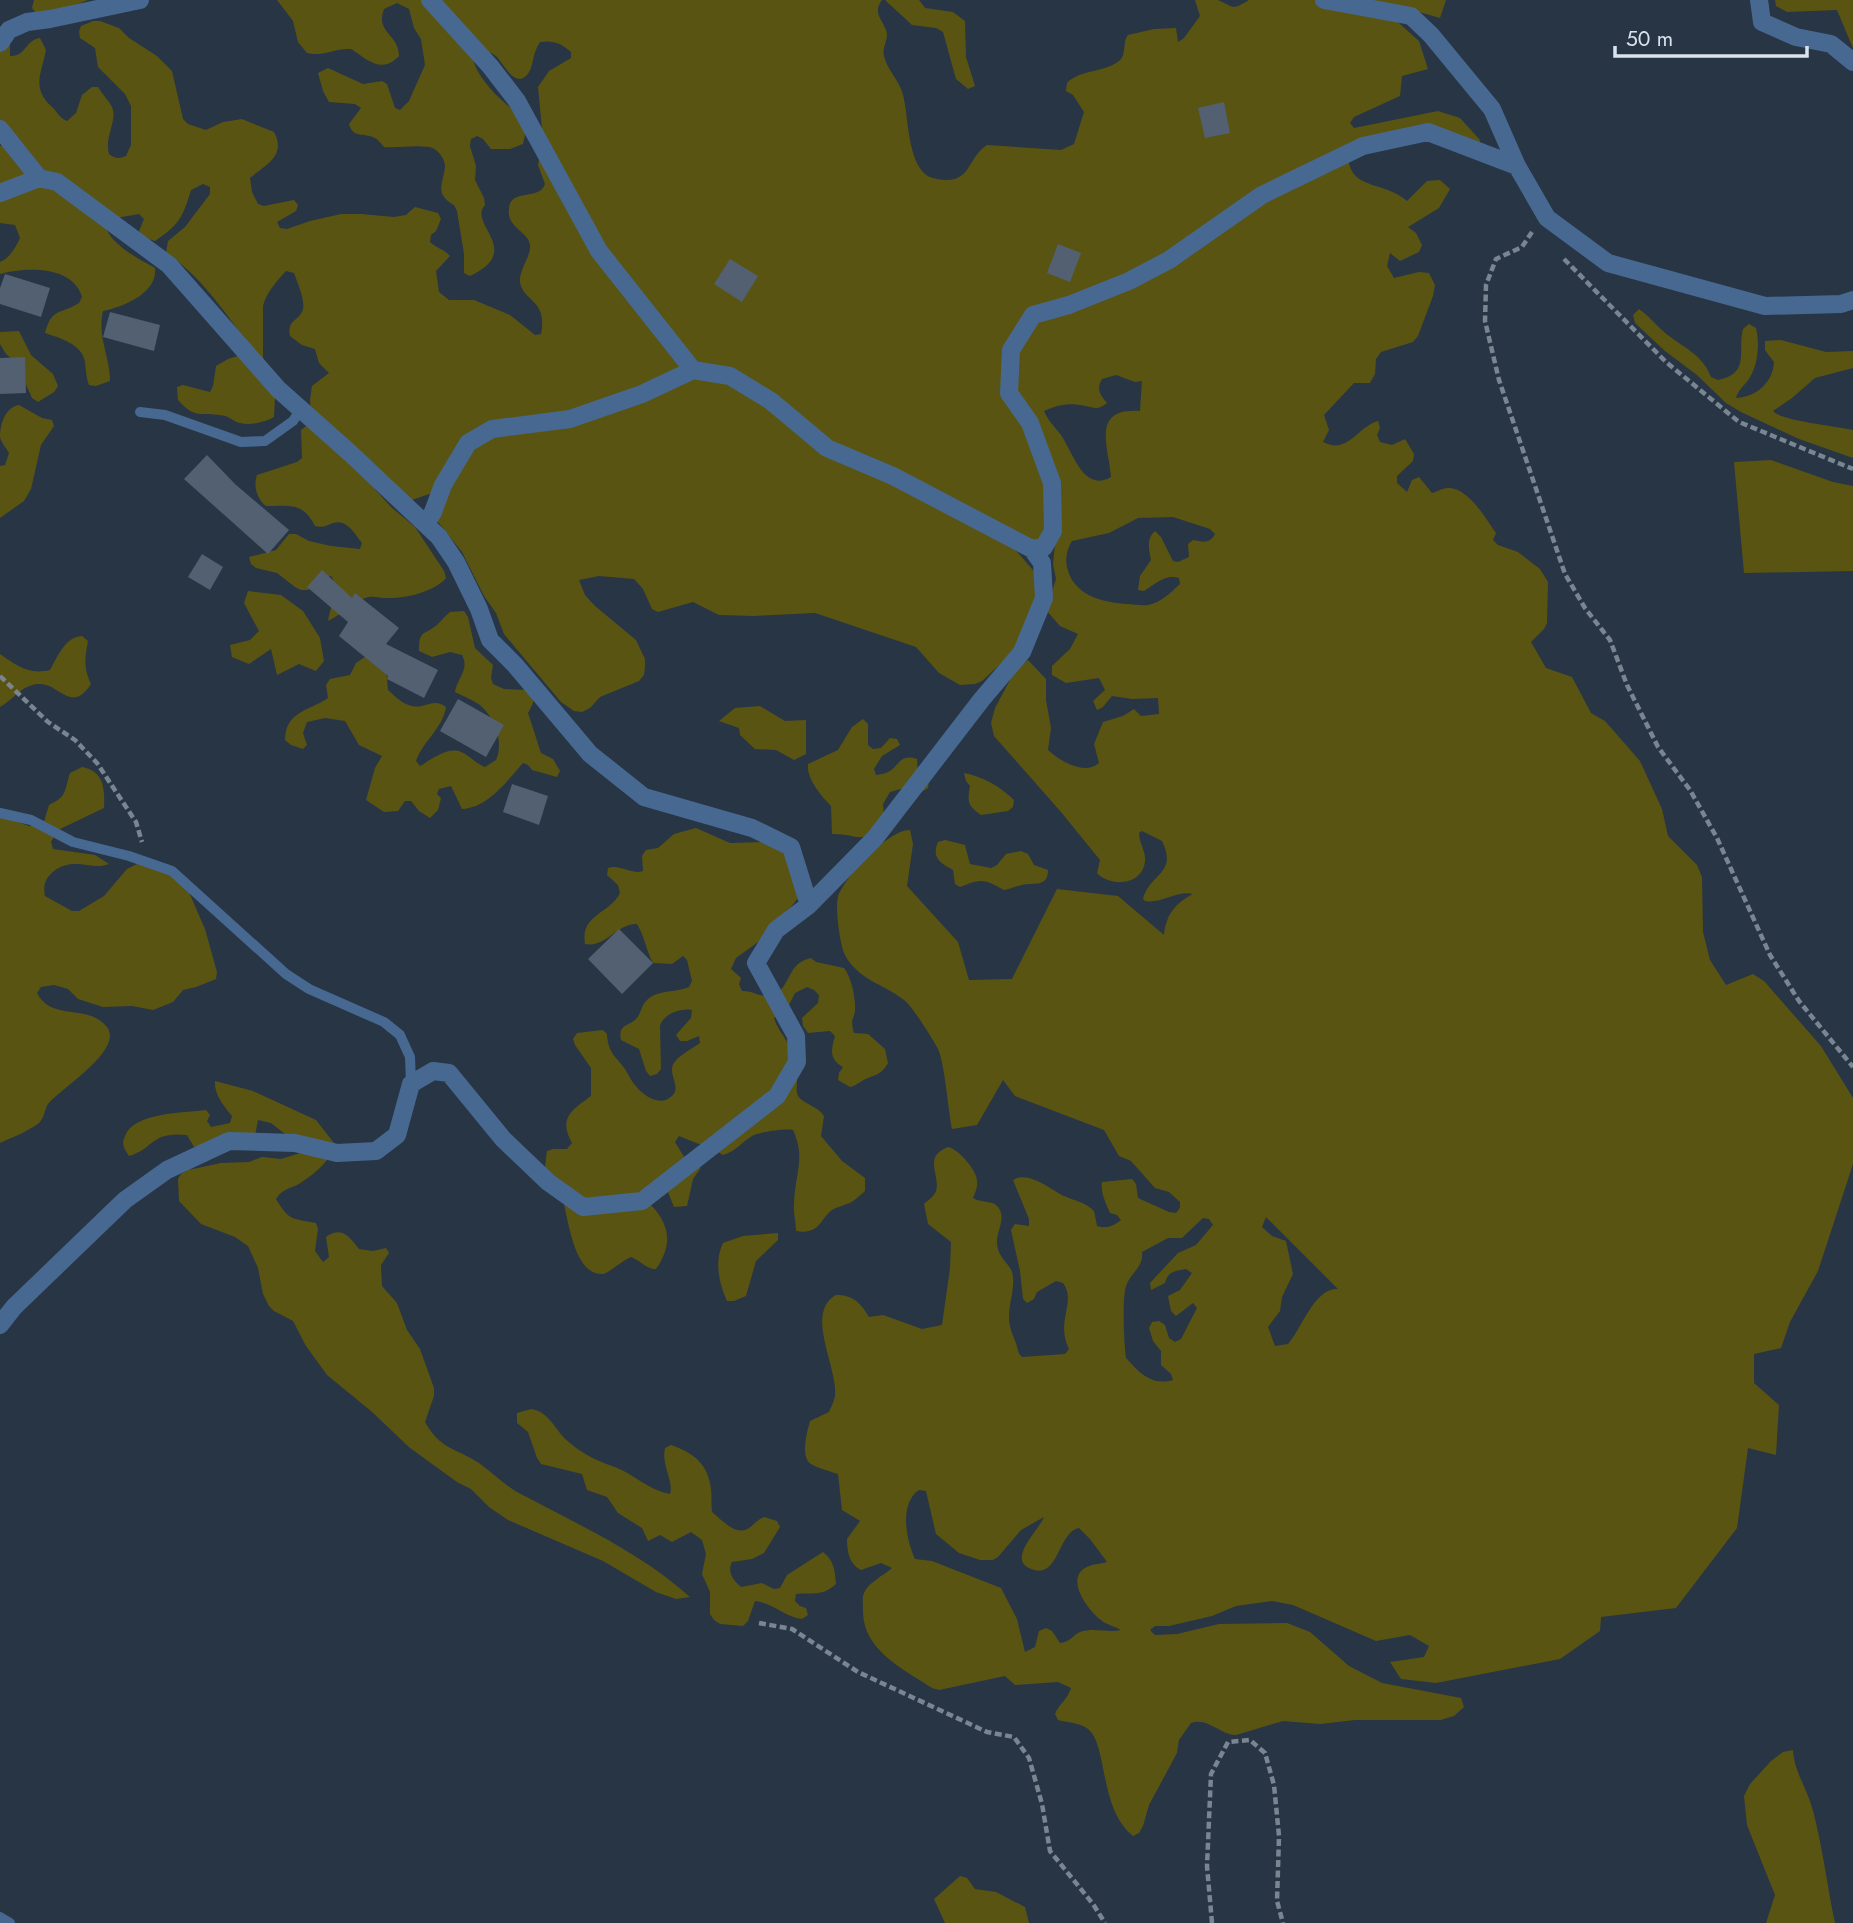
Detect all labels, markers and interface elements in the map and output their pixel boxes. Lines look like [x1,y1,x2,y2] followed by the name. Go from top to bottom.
[1615,14,1808,58] scale bar
[1626,24,1673,54] text: 50 m

